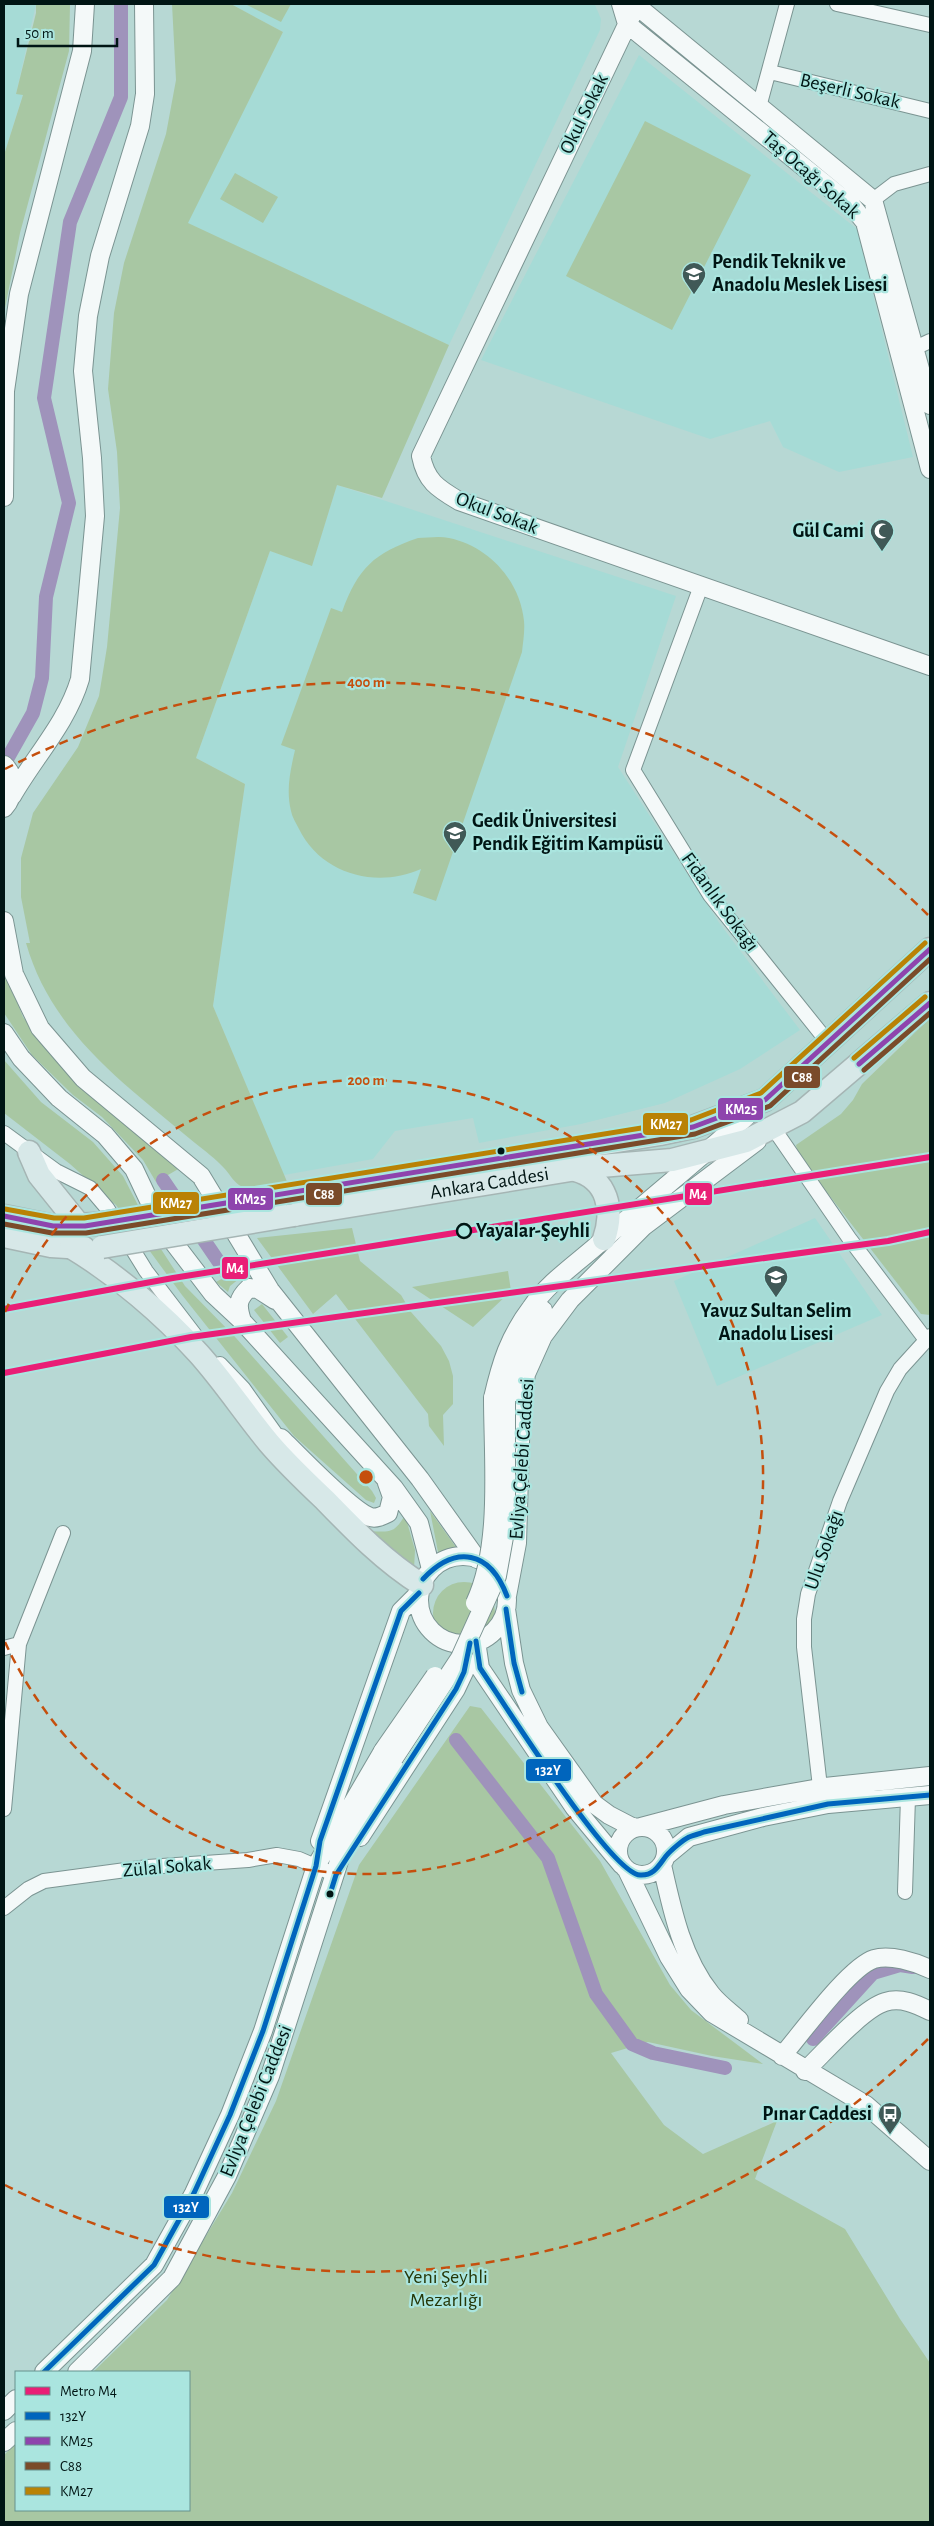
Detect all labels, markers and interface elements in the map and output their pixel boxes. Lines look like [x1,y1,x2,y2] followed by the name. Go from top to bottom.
[18,15,116,47] scale bar
[25,26,54,41] text: 50 m
[798,70,902,112] street label: Beşerli Sokak
[556,71,612,157] street label: Okul Sokak
[759,128,863,222] street label: Taş Ocağı Sokak
[712,252,887,295] place label: Pendik Teknik ve Anadolu Meslek Lisesi
[681,261,707,295] school or university icon: Pendik Teknik ve Anadolu Meslek Lisesi
[453,488,541,538] street label: Okul Sokak
[869,518,895,552] mosque icon: Gül Cami
[792,521,864,541] place label: Gül Cami
[347,675,385,690] text: 400 m
[472,809,664,854] place label: Gedik Üniversitesi Pendik Eğitim Kampüsü
[442,820,468,854] school or university icon: Gedik Üniversitesi Pendik Eğitim Kampüsü
[678,849,762,955] street label: Fidanlık Sokağı
[783,1065,821,1089] line badge: C88
[791,1071,813,1085] text: C88
[347,1073,385,1088] text: 200 m
[717,1097,764,1121] line badge: KM25
[725,1103,757,1117] text: KM25
[642,1112,689,1136] line badge: KM27
[650,1118,682,1132] text: KM27
[496,1146,506,1156] unlabelled marker
[429,1164,550,1203] street label: Ankara Caddesi
[305,1182,343,1206] line badge: C88
[684,1182,713,1206] line badge: M4
[227,1187,274,1211] line badge: KM25
[313,1188,335,1202] text: C88
[689,1188,707,1202] text: M4
[152,1191,200,1215] line badge: KM27
[234,1193,266,1207] text: KM25
[160,1197,192,1211] text: KM27
[476,1221,590,1241] place label: Yayalar-Şeyhli
[456,1223,472,1239] marker: Yayalar-Şeyhli
[221,1256,249,1280] line badge: M4
[226,1262,244,1276] text: M4
[763,1264,789,1298] school or university icon: Yavuz Sultan Selim Anadolu Lisesi
[700,1301,852,1344] place label: Yavuz Sultan Selim Anadolu Lisesi
[506,1378,538,1540] street label: Evliya Çelebi Caddesi
[357,1468,375,1486] centre of rings
[801,1508,847,1592] street label: Ulu Sokağı
[525,1758,572,1782] line badge: 132Y
[535,1764,561,1778] text: 132Y
[122,1853,212,1881] street label: Zülal Sokak
[325,1889,335,1899] unlabelled marker
[216,2022,296,2180] street label: Evliya Çelebi Caddesi
[877,2101,903,2135] bus stop icon: Pınar Caddesi
[762,2104,872,2124] place label: Pınar Caddesi
[163,2195,210,2219] line badge: 132Y
[173,2201,199,2215] text: 132Y
[404,2267,488,2310] park label: Yeni Şeyhli Mezarlığı
[15,2371,190,2511] legend
[60,2384,117,2399] text: Metro M4
[60,2409,86,2424] text: 132Y
[60,2434,93,2449] text: KM25
[60,2459,82,2474] text: C88
[60,2484,93,2499] text: KM27

